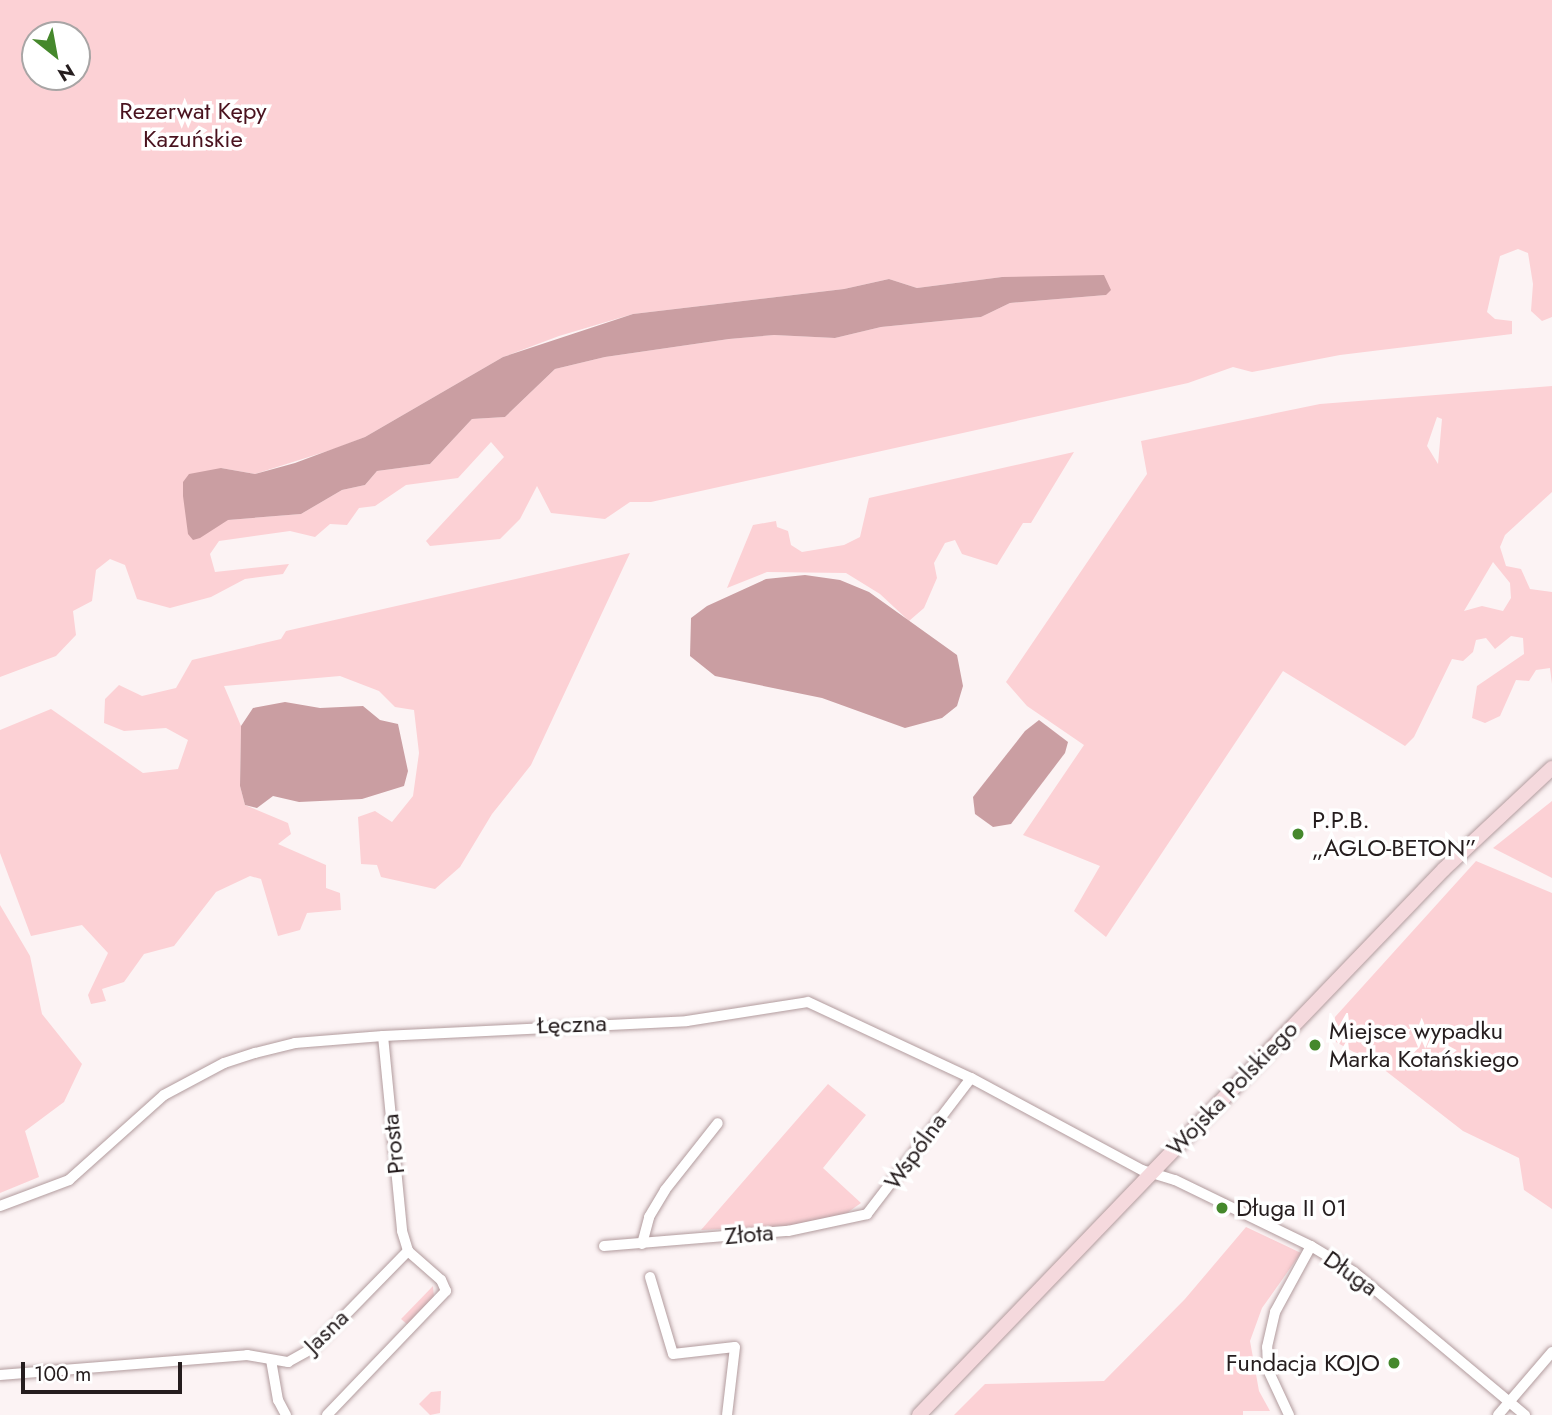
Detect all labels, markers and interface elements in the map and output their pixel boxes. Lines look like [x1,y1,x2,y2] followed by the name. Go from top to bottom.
[21,21,91,91] north arrow
[53,57,79,88] text: N
[119,97,267,153] park label: Rezerwat Kępy Kazuńskie
[1312,806,1477,862] place label: P.P.B. „AGLO-BETON”
[1290,826,1306,842] marker: P.P.B. „AGLO-BETON”
[537,1008,607,1040] street label: Łęczna
[1160,1014,1304,1162] street label: Wojska Polskiego
[1329,1017,1519,1073] place label: Miejsce wypadku Marka Kotańskiego
[1307,1037,1323,1053] marker: Miejsce wypadku Marka Kotańskiego
[878,1107,952,1195] street label: Wspólna
[376,1112,410,1176] street label: Prosta
[1236,1194,1347,1222] place label: Długa II 01
[1214,1200,1230,1216] marker: Długa II 01
[723,1218,775,1250] street label: Złota
[1318,1244,1384,1302] street label: Długa
[298,1303,354,1359] street label: Jasna
[24,1348,186,1392] scale bar
[1226,1349,1380,1377] place label: Fundacja KOJO
[1386,1355,1402,1371] marker: Fundacja KOJO
[34,1359,91,1389] text: 100 m

